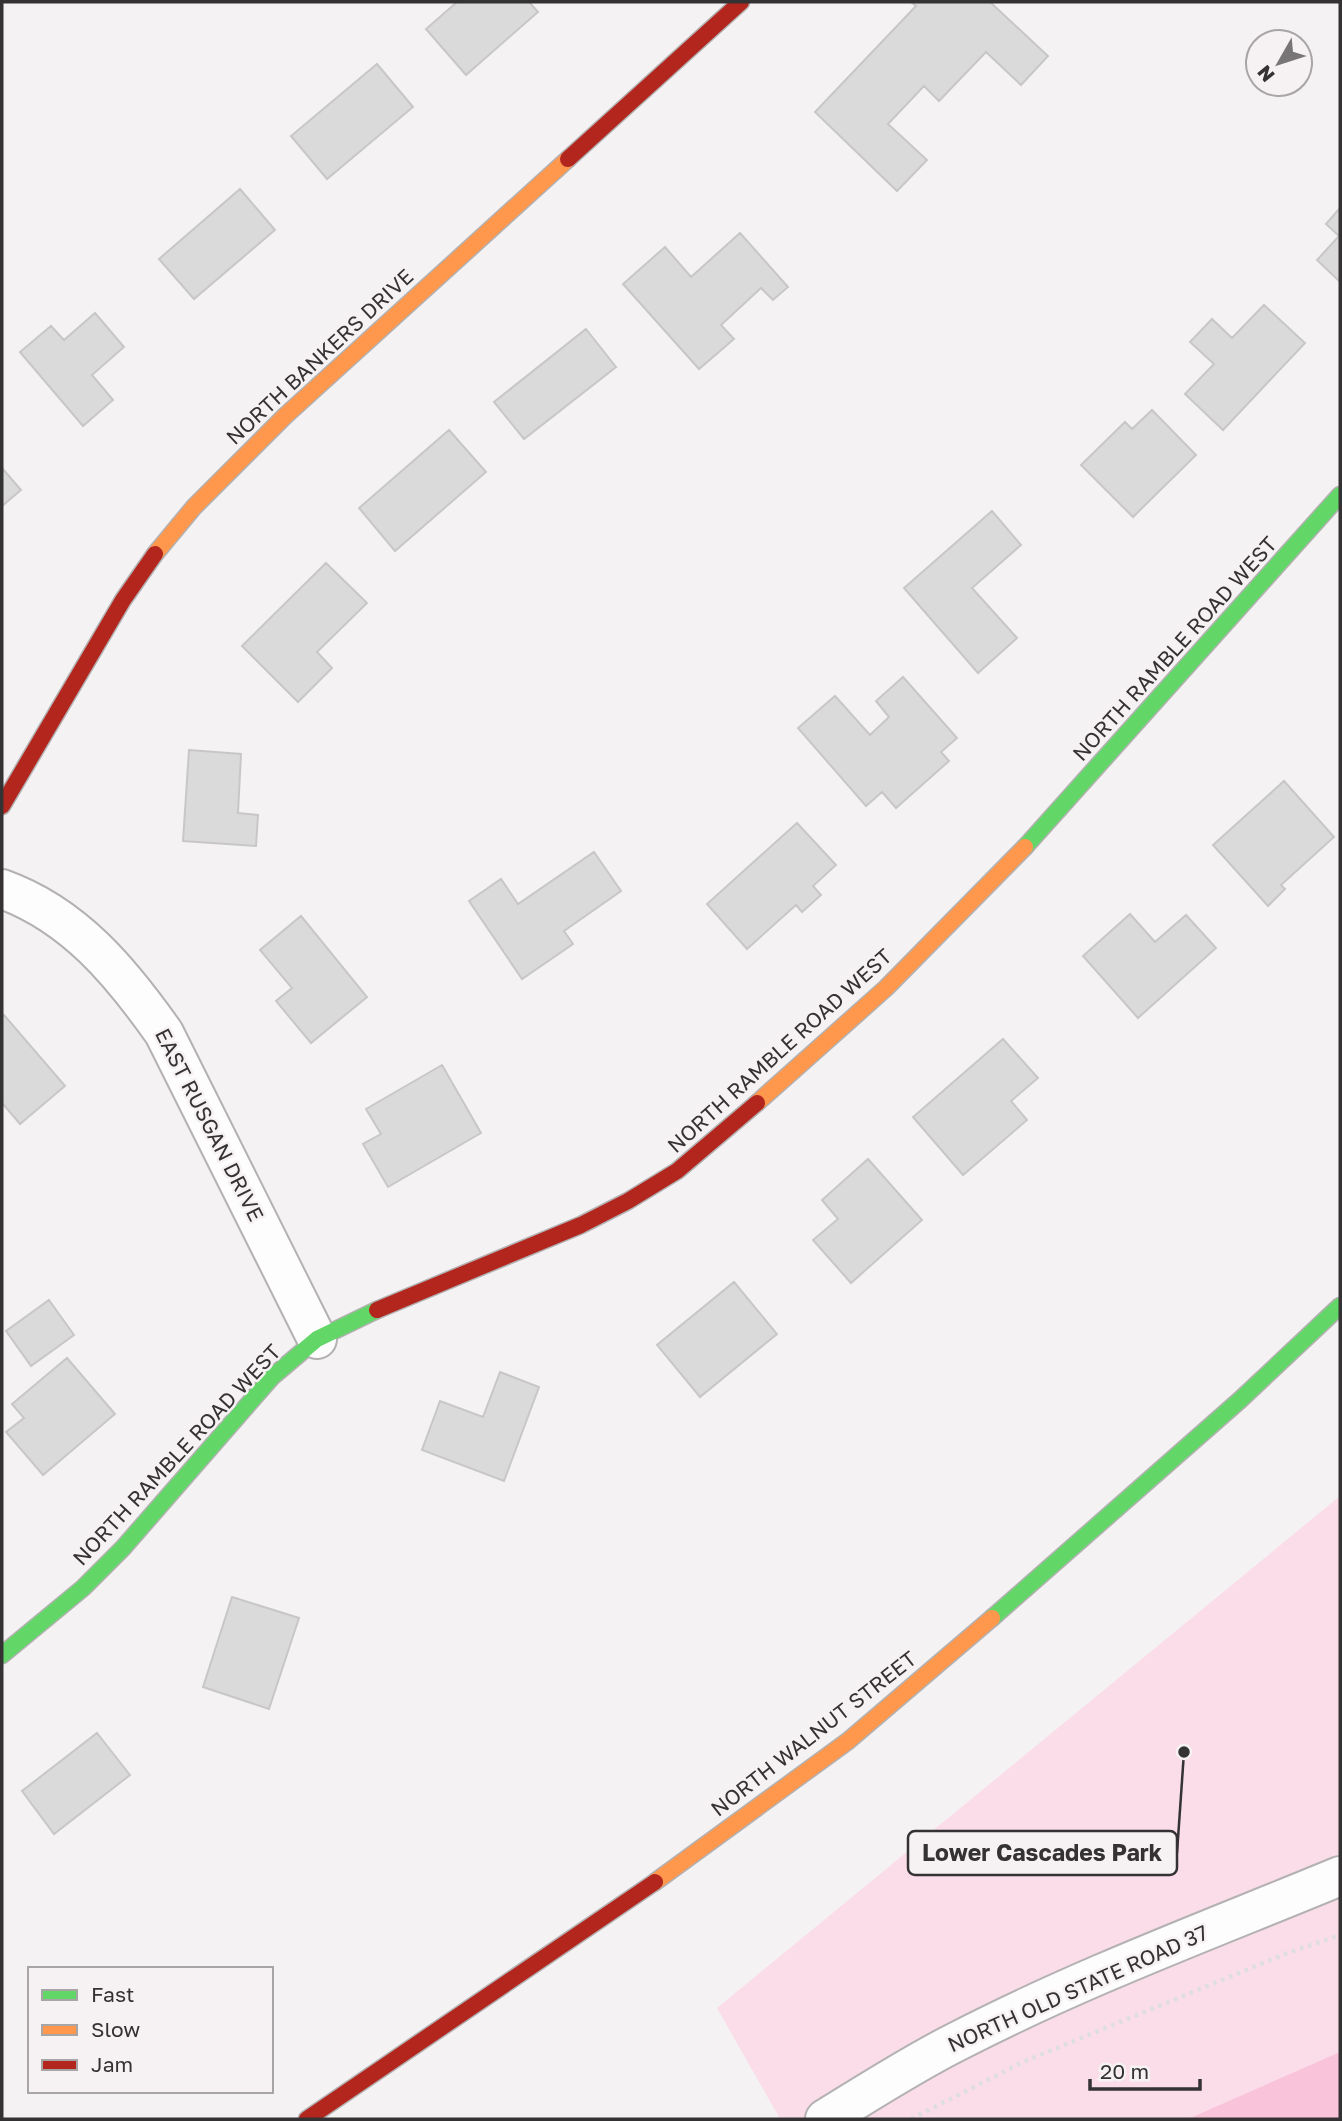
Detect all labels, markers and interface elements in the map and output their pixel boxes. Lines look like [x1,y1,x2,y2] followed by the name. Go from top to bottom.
[1244,28,1314,98] north arrow
[1252,61,1279,87] text: N
[220,263,418,450] street label: NORTH BANKERS DRIVE
[1067,531,1282,766] street label: NORTH RAMBLE ROAD WEST
[662,943,897,1158] street label: NORTH RAMBLE ROAD WEST
[150,1024,270,1225] street label: EAST RUSGAN DRIVE
[67,1338,286,1570] street label: NORTH RAMBLE ROAD WEST
[705,1645,921,1822] street label: NORTH WALNUT STREET
[908,1831,1177,1875] callout: Lower Cascades Park
[922,1838,1163,1866] text: Lower Cascades Park
[943,1919,1212,2057] street label: NORTH OLD STATE ROAD 37
[28,1967,273,2093] legend
[91,1981,134,2007] text: Fast
[91,2016,140,2042] text: Slow
[1090,2048,1200,2092] scale bar
[91,2051,133,2077] text: Jam
[1100,2058,1149,2084] text: 20 m

